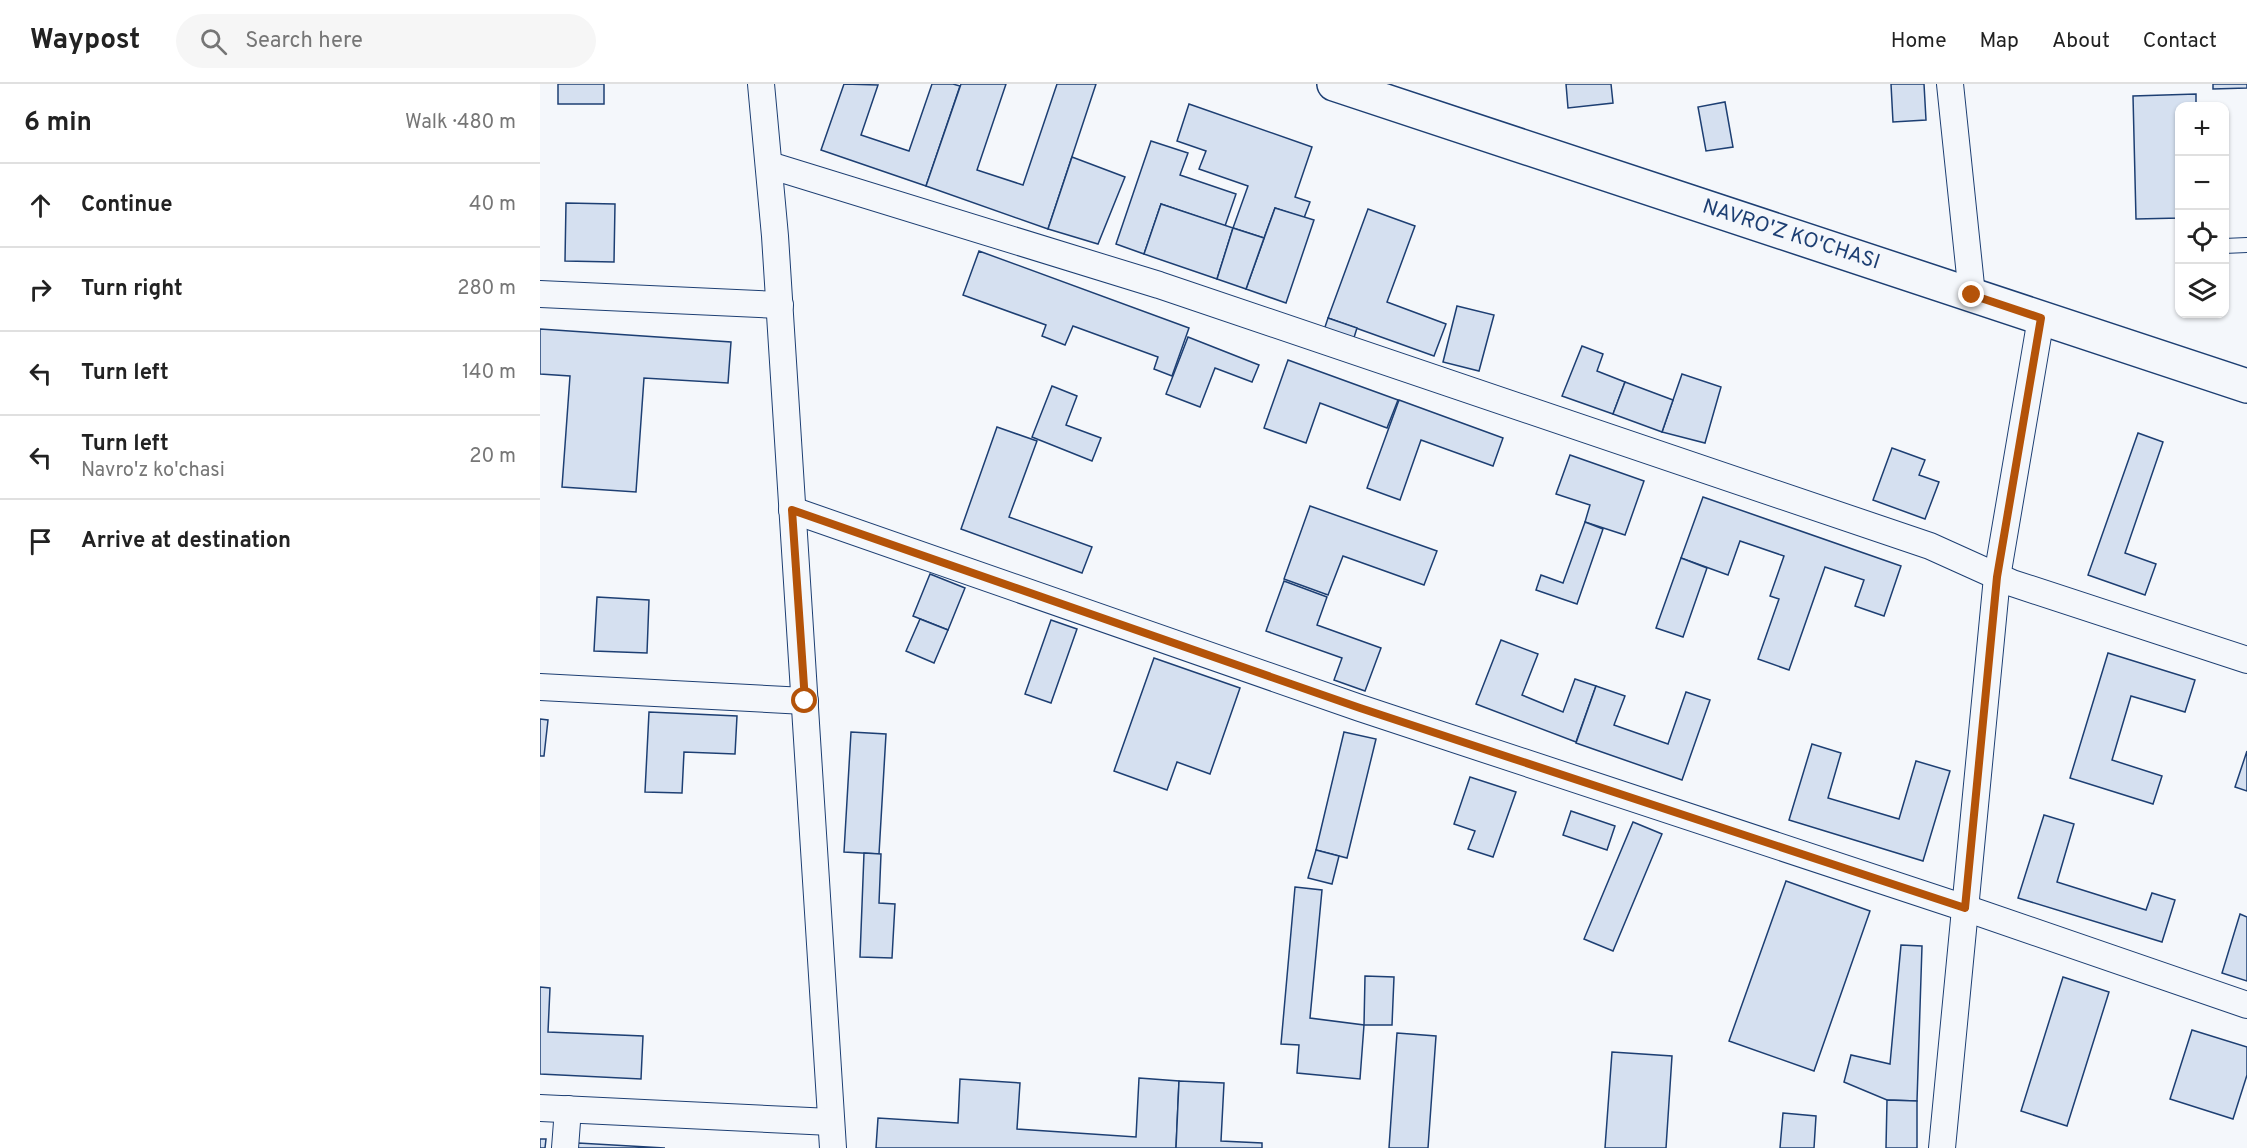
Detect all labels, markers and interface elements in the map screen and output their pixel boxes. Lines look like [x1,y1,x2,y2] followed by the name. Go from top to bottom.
[176,14,596,68] search box
[30,23,140,59] text: Waypost
[197,25,230,58] icon: search
[245,28,363,55] text: Search here
[1891,28,1947,55] text: Home
[1980,28,2019,55] text: Map
[2052,28,2110,55] text: About
[2143,28,2217,55] text: Contact
[2175,102,2229,318] map controls
[2175,102,2229,156] button: +
[24,107,92,140] text: 6 min
[405,110,516,136] text: Walk · 480 m
[2175,156,2229,210] button: −
[24,189,57,222] icon: ahead
[81,192,172,219] text: Continue
[469,192,516,218] text: 40 m
[1699,194,1883,276] street label: NAVRO'Z KO'CHASI
[2175,210,2229,264] button: locate
[2175,264,2229,318] button: layers
[24,273,57,306] icon: right
[81,276,183,303] text: Turn right
[457,276,516,302] text: 280 m
[1958,281,1984,307] route end
[24,357,57,390] icon: left
[81,360,169,387] text: Turn left
[462,360,516,386] text: 140 m
[81,431,169,458] text: Turn left
[24,441,57,474] icon: left
[469,444,516,470] text: 20 m
[81,458,225,484] text: Navro'z ko'chasi
[24,525,57,558] icon: arrive
[81,528,291,555] text: Arrive at destination
[791,687,817,713] route start

